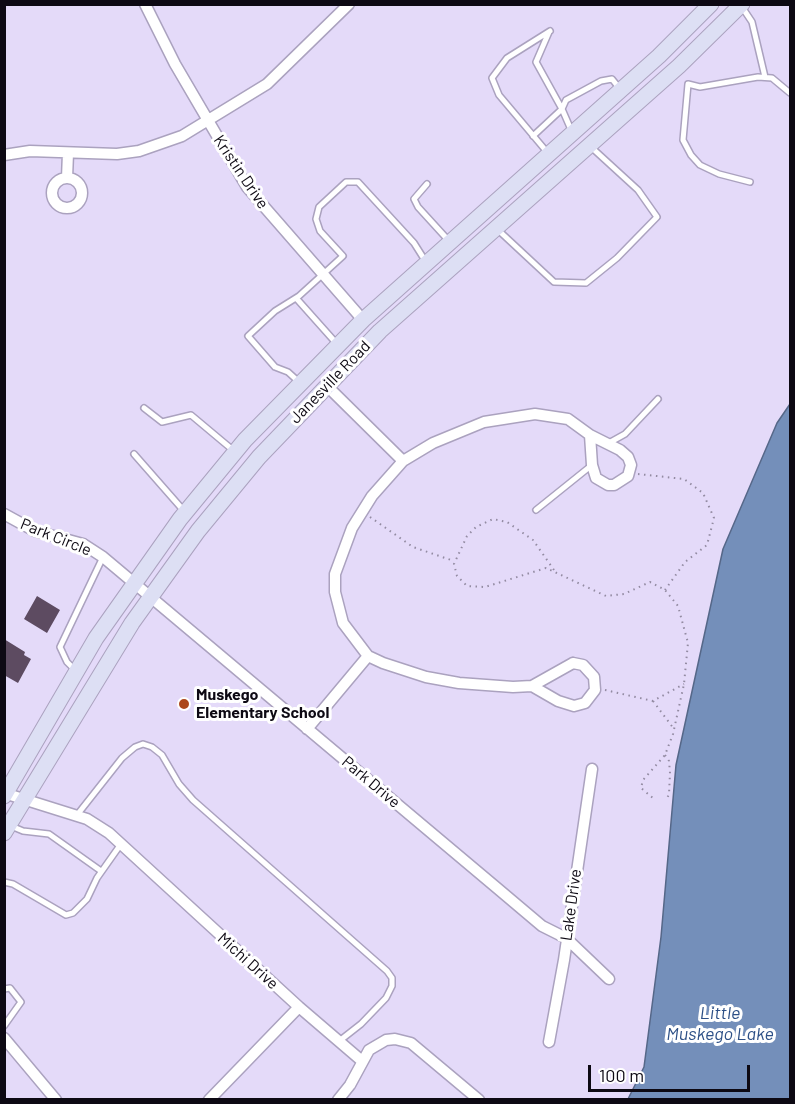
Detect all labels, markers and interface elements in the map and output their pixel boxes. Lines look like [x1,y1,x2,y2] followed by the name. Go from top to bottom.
[209,132,273,212] street label: Kristin Drive
[286,337,374,427] street label: Janesville Road
[18,514,94,560] street label: Park Circle
[196,685,329,723] place label: Muskego Elementary School
[177,697,191,711] marker: Muskego Elementary School
[338,752,404,812] street label: Park Drive
[556,868,586,942] street label: Lake Drive
[214,929,282,993] street label: Michi Drive
[666,1002,774,1044] water label: Little Muskego Lake
[591,1053,753,1091] scale bar
[599,1064,644,1086] text: 100 m

